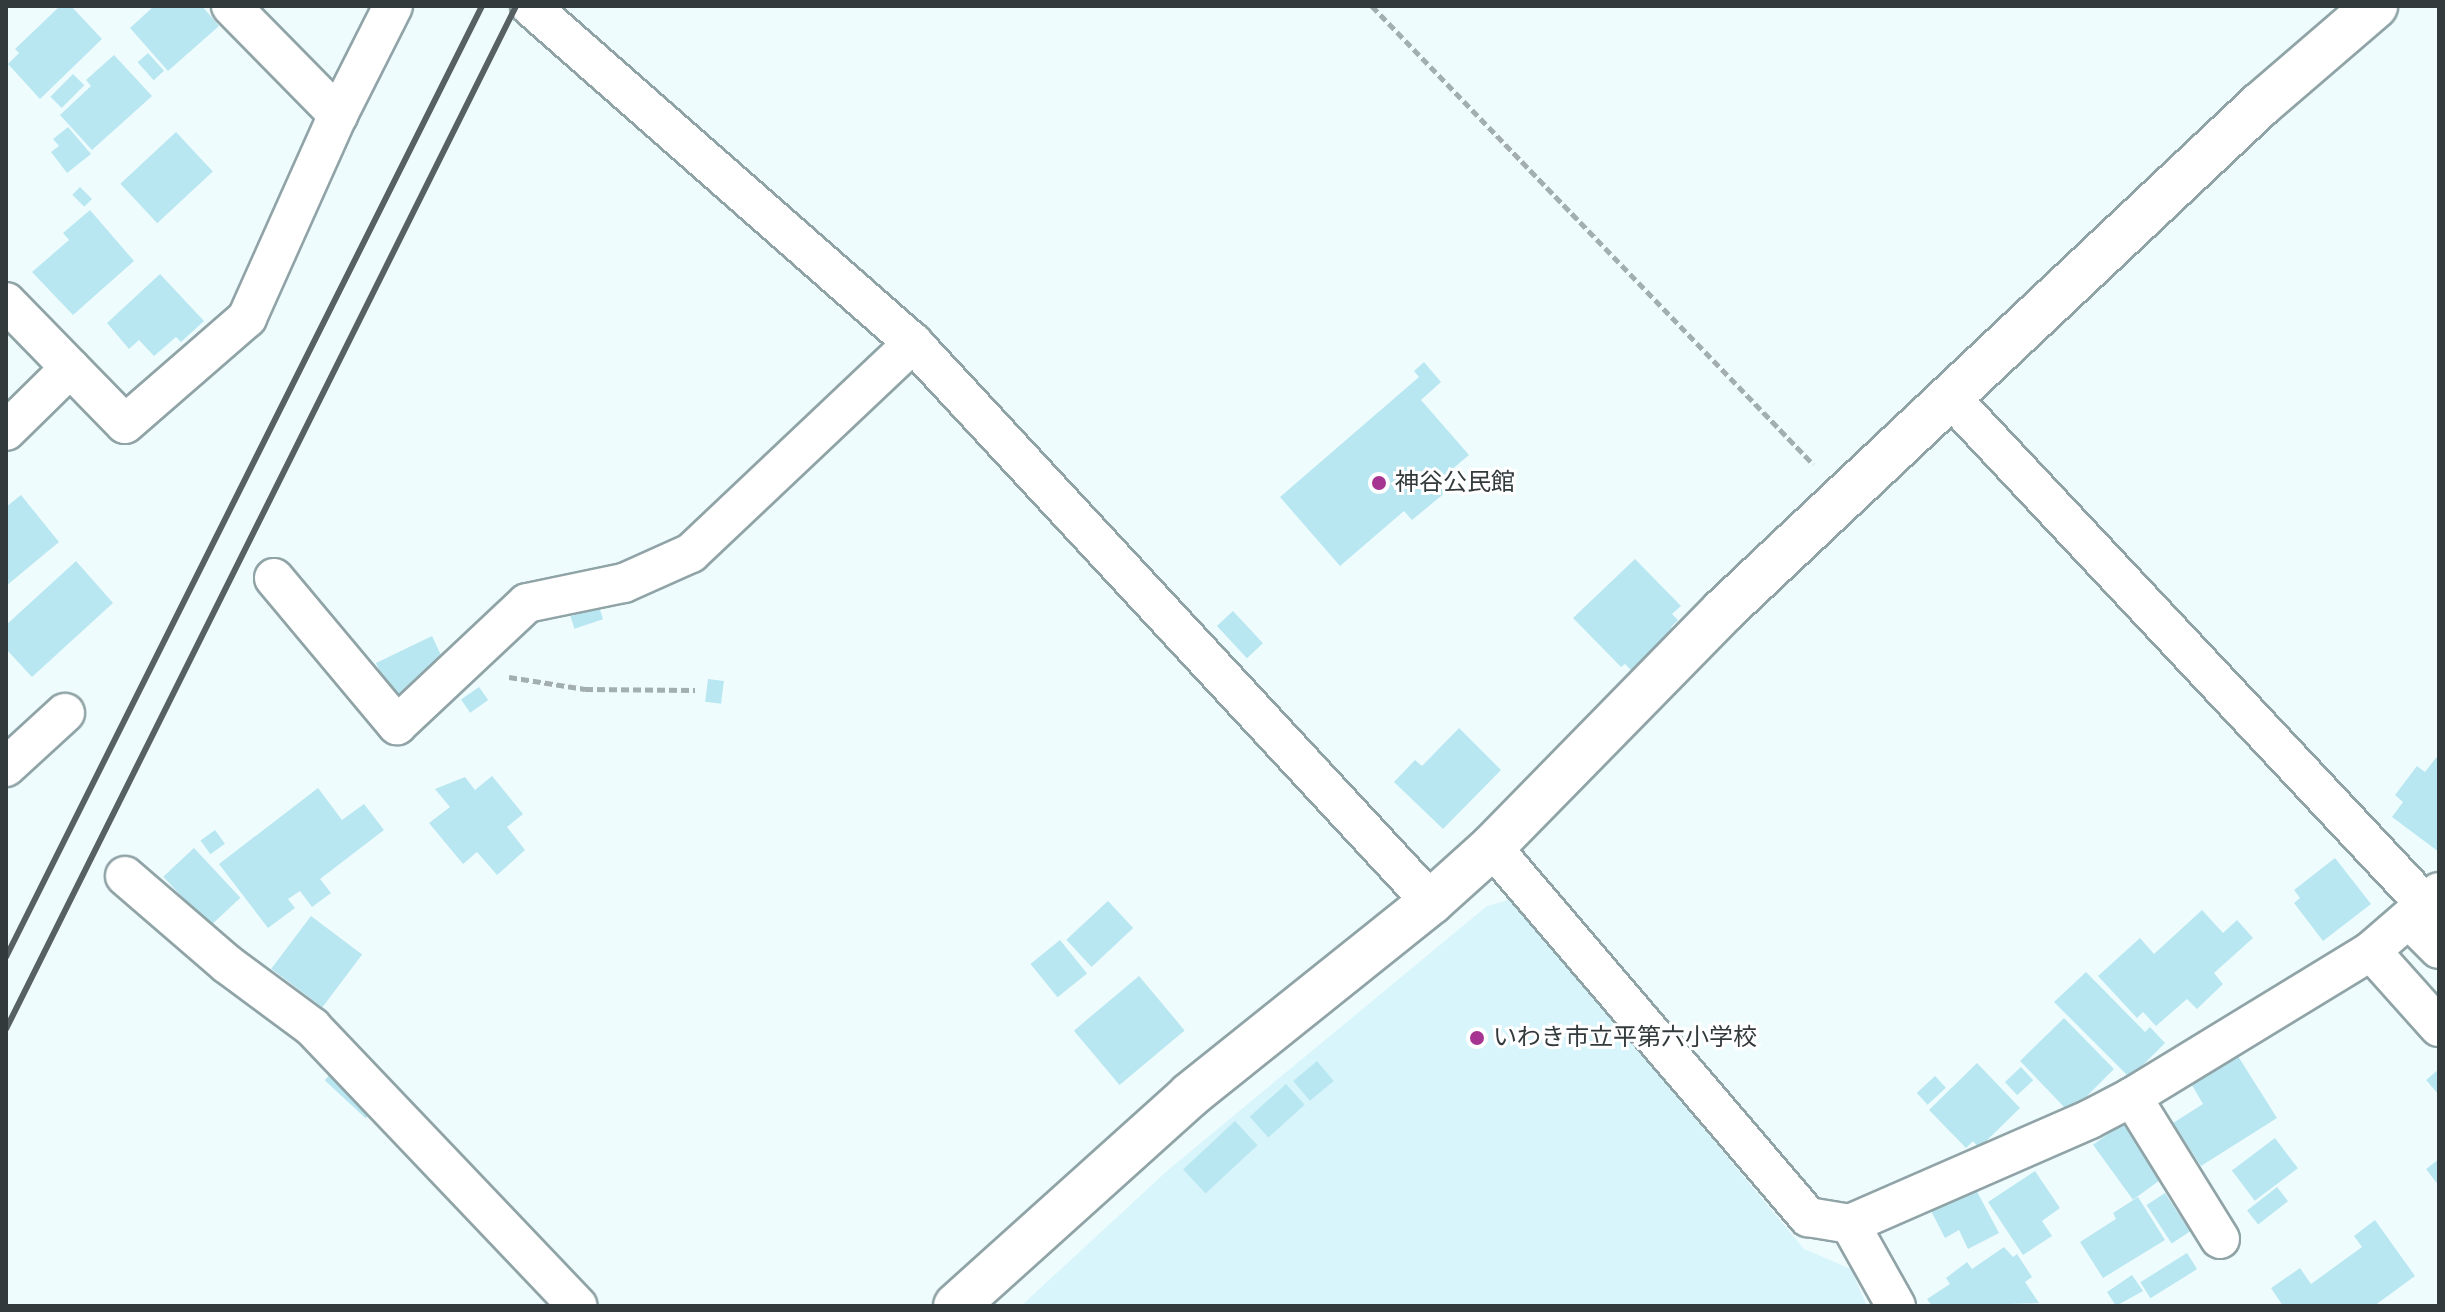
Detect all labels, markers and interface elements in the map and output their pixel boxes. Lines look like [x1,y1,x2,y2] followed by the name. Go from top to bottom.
[1395,469,1515,497] place label: 神谷公民館
[1370,474,1388,492] marker: 神谷公民館
[1493,1024,1757,1052] place label: いわき市立平第六小学校
[1468,1029,1486,1047] marker: いわき市立平第六小学校

